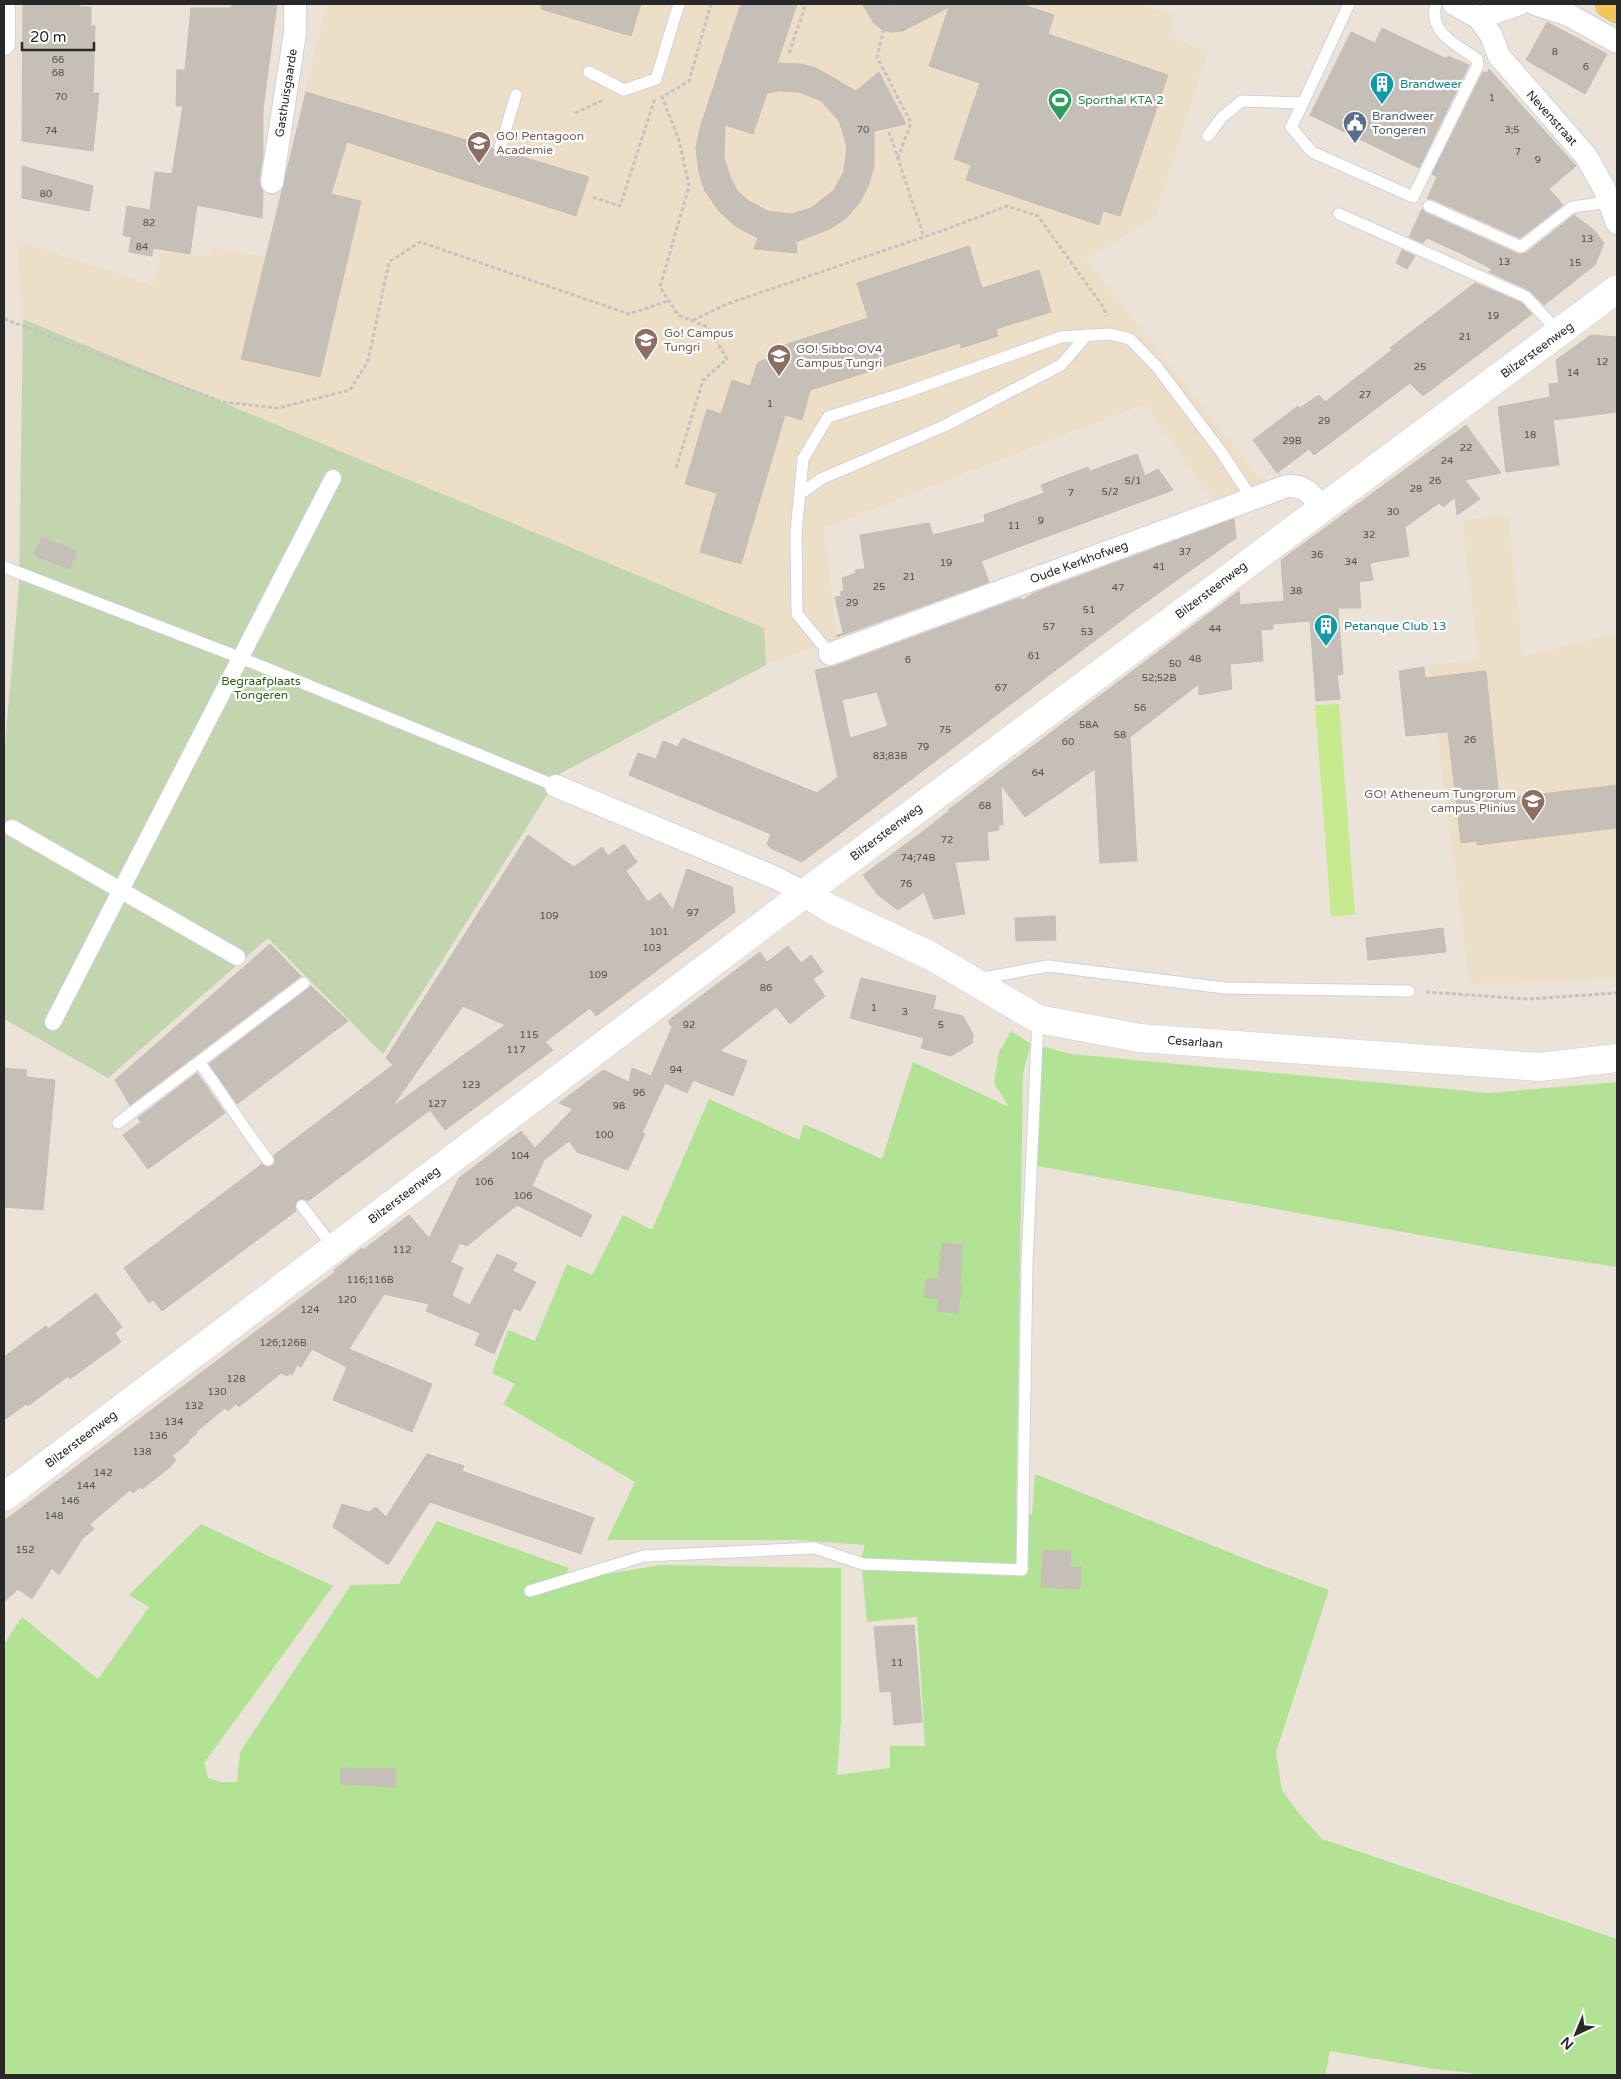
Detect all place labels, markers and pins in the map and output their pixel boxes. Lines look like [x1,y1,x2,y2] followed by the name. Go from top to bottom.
[1369,71,1395,105] building icon: Brandweer
[1400,77,1462,91] place label: Brandweer
[1047,87,1073,121] sports icon: Sporthal KTA 2
[1078,93,1164,107] place label: Sporthal KTA 2
[1372,109,1434,137] place label: Brandweer Tongeren
[1342,110,1368,144] public building icon: Brandweer Tongeren
[496,129,584,157] place label: GO! Pentagoon Academie
[466,130,492,164] school or university icon: GO! Pentagoon Academie
[664,326,734,354] place label: Go! Campus Tungri
[633,327,659,361] school or university icon: Go! Campus Tungri
[796,342,883,370] place label: GO! Sibbo OV4 Campus Tungri
[766,343,792,377] school or university icon: GO! Sibbo OV4 Campus Tungri
[1313,613,1339,647] building icon: Petanque Club 13
[1344,619,1447,633] place label: Petanque Club 13
[1364,787,1516,815] place label: GO! Atheneum Tungrorum campus Plinius
[1520,788,1546,822] school or university icon: GO! Atheneum Tungrorum campus Plinius

